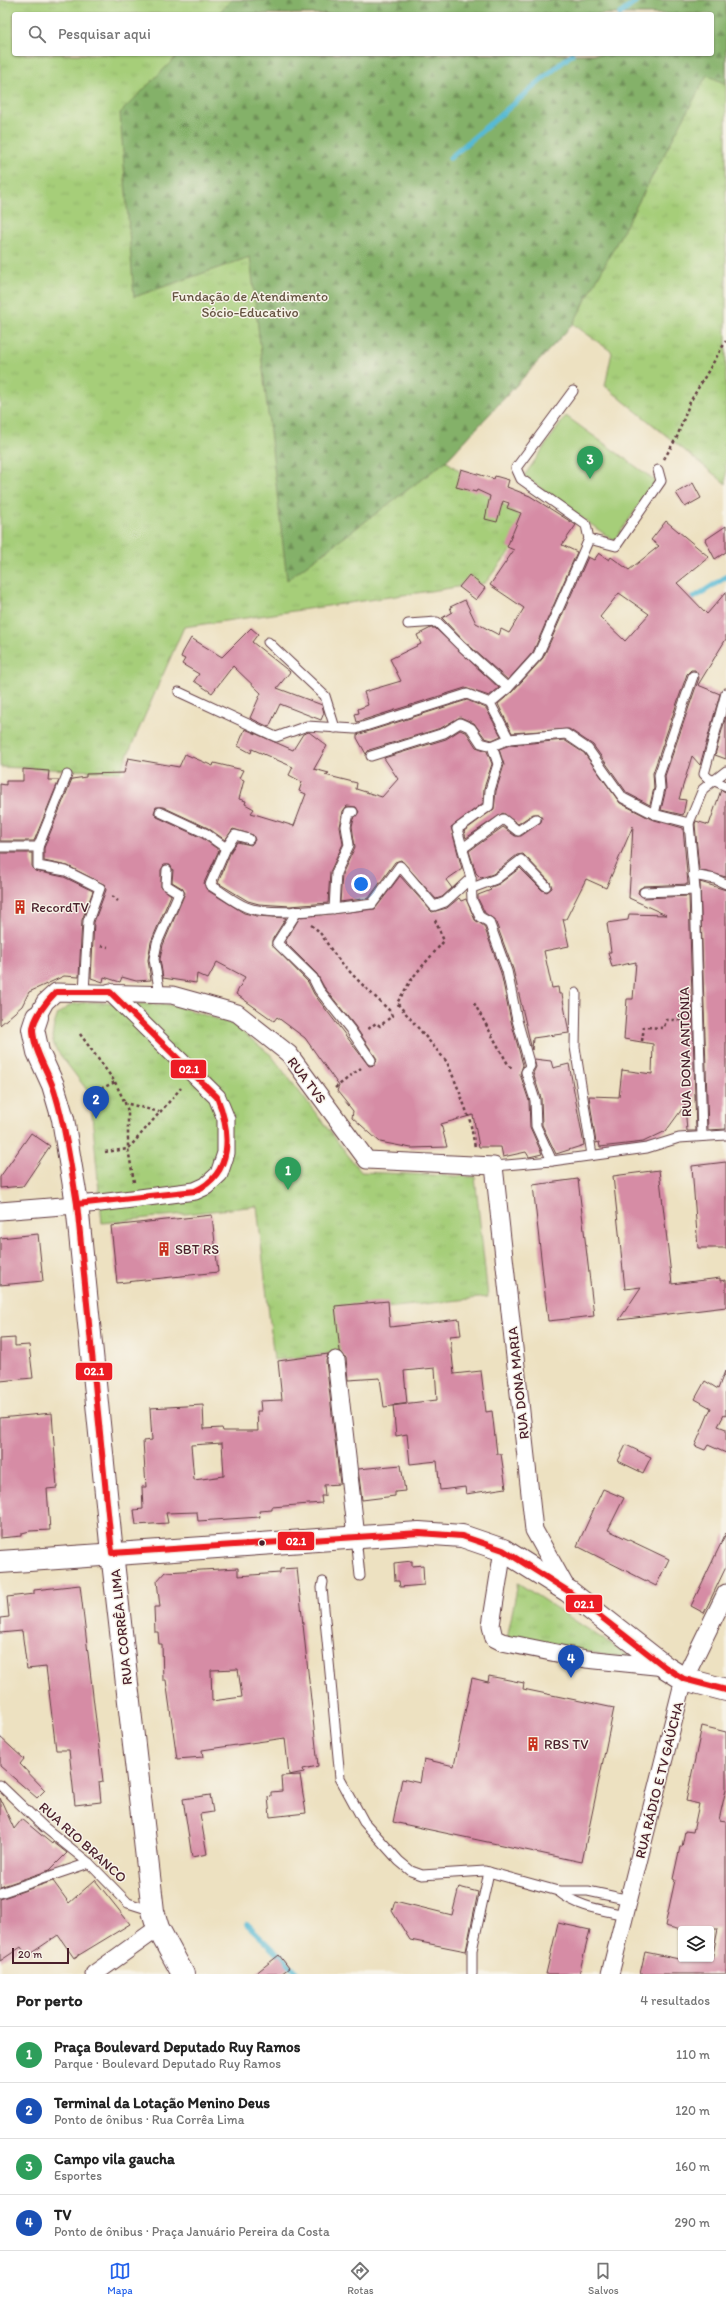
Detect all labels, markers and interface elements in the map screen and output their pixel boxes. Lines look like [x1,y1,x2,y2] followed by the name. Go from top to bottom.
[12,12,714,56] search box
[26,23,48,45] icon: search
[58,25,151,43] text: Pesquisar aqui
[172,288,328,321] park label: Fundação de Atendimento Sócio-Educativo
[577,446,603,479] pin: 3
[351,874,371,894] your location
[12,899,28,915] building icon: RecordTV
[31,899,89,916] place label: RecordTV
[676,987,695,1117] street label: RUA DONA ANTÔNIA
[284,1054,330,1107] street label: RUA TVS
[170,1059,207,1079] line badge: 02.1
[179,1063,200,1076] text: 02.1
[83,1086,109,1119] pin: 2
[275,1157,301,1190] pin: 1
[156,1241,172,1257] building icon: SBT RS
[175,1241,219,1258] place label: SBT RS
[504,1326,533,1440] street label: RUA DONA MARIA
[75,1362,113,1381] line badge: 02.1
[84,1365,105,1378] text: 02.1
[277,1531,315,1551] line badge: 02.1
[286,1535,307,1548] text: 02.1
[257,1538,267,1548] unlabelled marker
[107,1568,136,1686] street label: RUA CORRÊA LIMA
[565,1594,603,1613] line badge: 02.1
[574,1598,595,1611] text: 02.1
[558,1645,584,1678] pin: 4
[632,1700,687,1860] street label: RUA RÁDIO E TV GAÚCHA
[525,1736,541,1752] building icon: RBS TV
[544,1736,589,1753] place label: RBS TV
[35,1799,130,1886] street label: RUA RIO BRANCO
[678,1926,714,1962] map controls
[678,1926,714,1962] button: layers
[12,1946,69,1965] scale bar
[18,1948,42,1961] text: 20 m
[16,1990,83,2010] text: Por perto
[640,1993,710,2008] text: 4 resultados
[54,2038,300,2056] text: Praça Boulevard Deputado Ruy Ramos
[26,2047,32,2062] text: 1
[676,2047,710,2062] text: 110 m
[54,2056,281,2071] text: Parque · Boulevard Deputado Ruy Ramos
[54,2094,270,2112] text: Terminal da Lotação Menino Deus
[26,2103,32,2118] text: 2
[675,2103,710,2118] text: 120 m
[54,2112,245,2127] text: Ponto de ônibus · Rua Corrêa Lima
[54,2150,175,2168] text: Campo vila gaucha
[25,2159,33,2174] text: 3
[675,2159,710,2174] text: 160 m
[54,2168,102,2183] text: Esportes
[54,2206,71,2224] text: TV
[25,2215,33,2230] text: 4
[674,2215,710,2230] text: 290 m
[54,2224,330,2239] text: Ponto de ônibus · Praça Januário Pereira da Costa
[107,2260,133,2297] tab: Mapa
[347,2260,374,2297] tab: Rotas
[588,2260,619,2297] tab: Salvos

